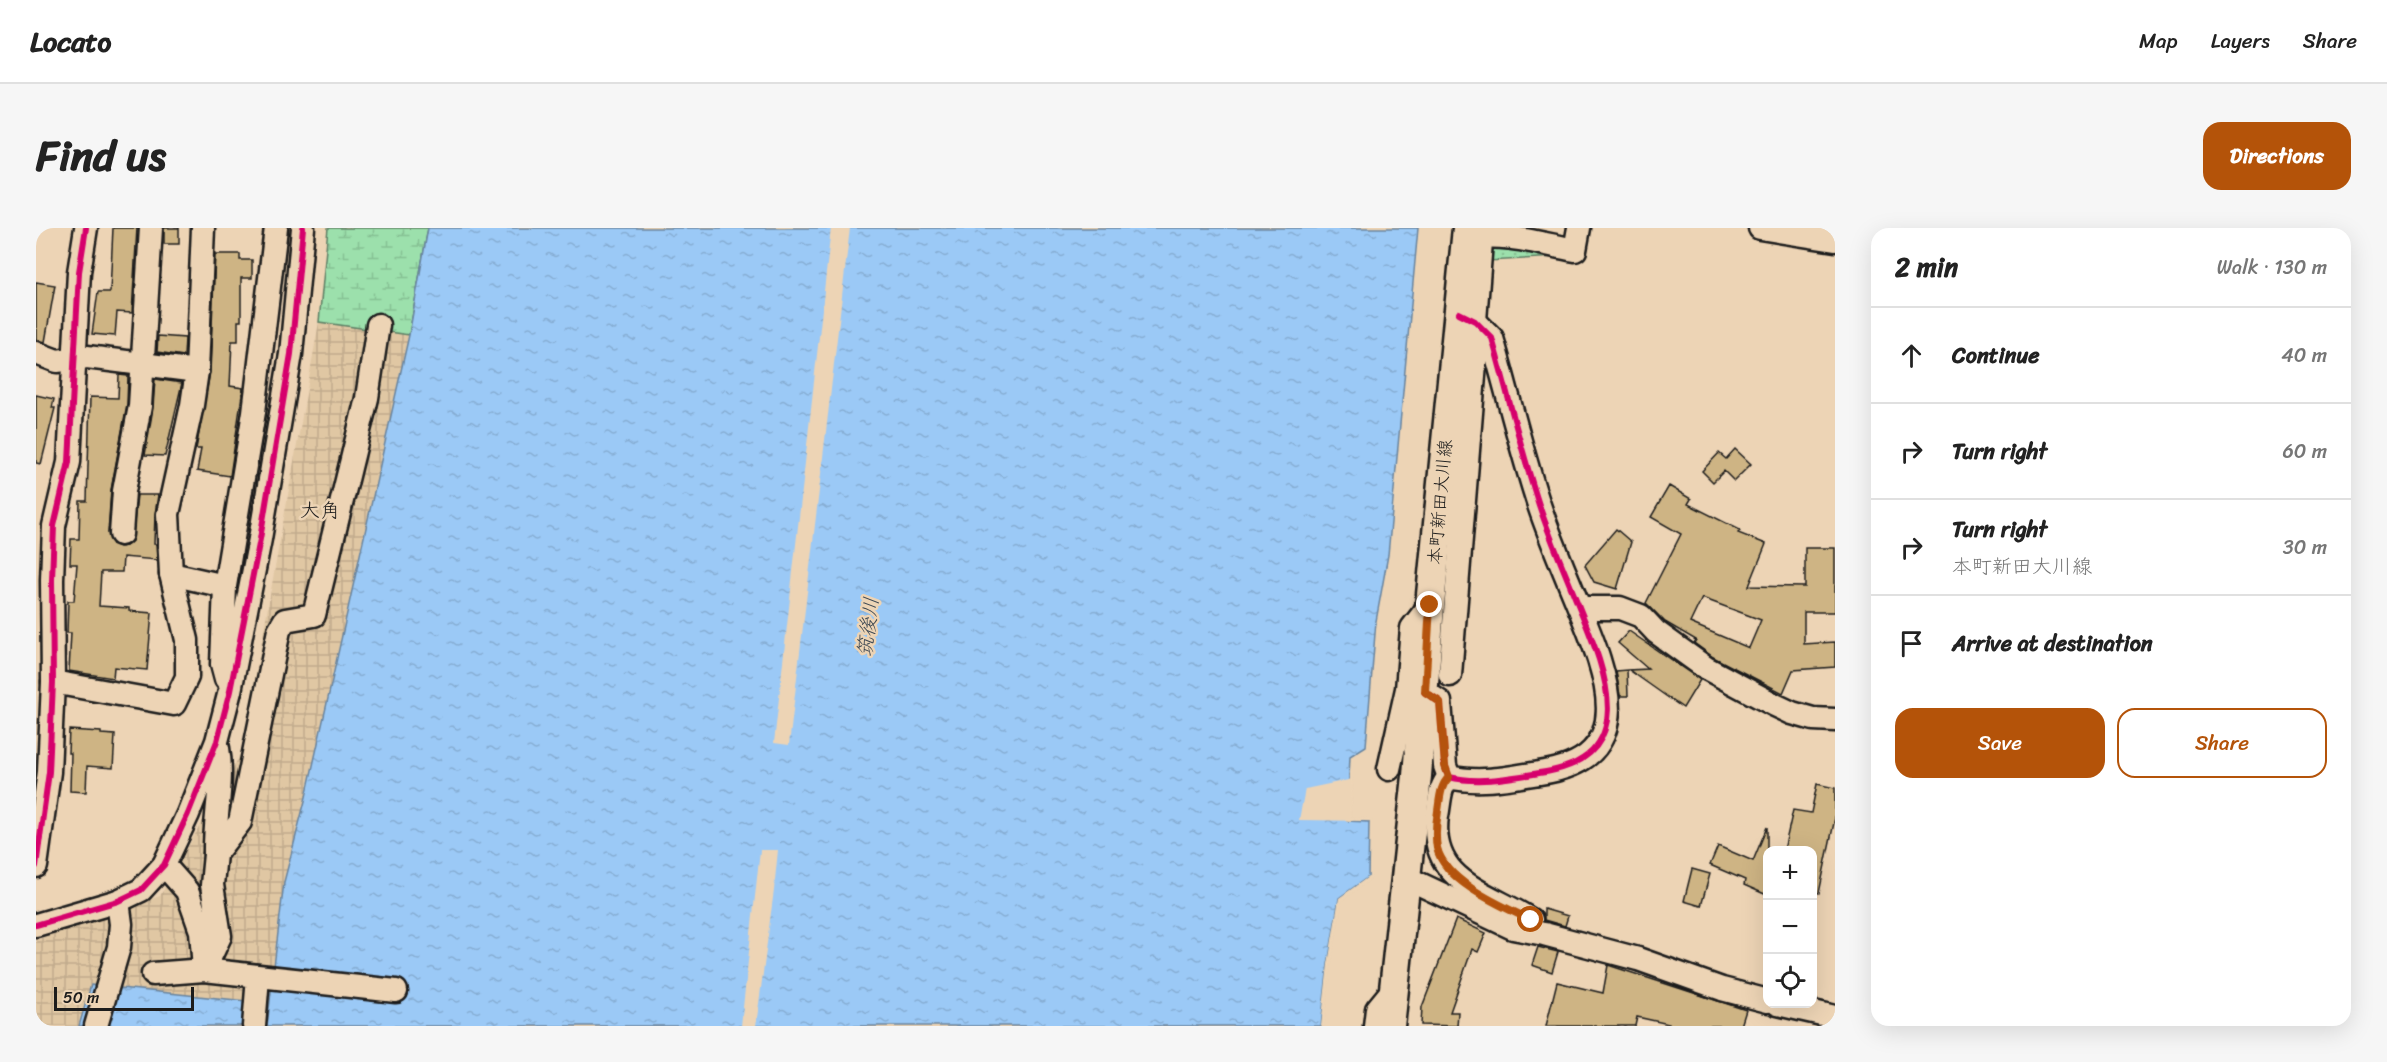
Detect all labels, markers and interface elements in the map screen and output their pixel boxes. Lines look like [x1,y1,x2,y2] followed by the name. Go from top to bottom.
[30,17,111,66] text: Locato
[2139,22,2178,60] text: Map
[2211,22,2270,60] text: Layers
[2303,22,2357,60] text: Share
[36,119,166,193] text: Find us
[2203,122,2351,190] button: Directions
[1895,244,1958,290] text: 2 min
[2217,250,2327,285] text: Walk · 130 m
[1952,336,2040,375] text: Continue
[2281,338,2327,373] text: 40 m
[1895,339,1928,372] icon: ahead
[1952,432,2047,471] text: Turn right
[2282,434,2327,469] text: 60 m
[1895,435,1928,468] icon: right
[1419,438,1461,566] street label: 本町新田大川線
[300,493,340,528] district label: 大角
[1952,510,2047,549] text: Turn right
[2283,530,2327,565] text: 30 m
[1895,531,1928,564] icon: right
[1952,549,2092,584] text: 本町新田大川線
[1416,591,1442,617] route end
[847,595,889,659] water label: 筑後川
[1952,624,2153,663] text: Arrive at destination
[1895,627,1928,660] icon: arrive
[1895,708,2105,778] button: Save
[2117,708,2327,778] button: Share
[1763,846,1817,1008] map controls
[1763,846,1817,900] button: +
[1763,900,1817,954] button: −
[1517,906,1543,932] route start
[1763,954,1817,1008] button: locate
[63,983,99,1012] text: 50 m
[54,984,194,1012] scale bar

